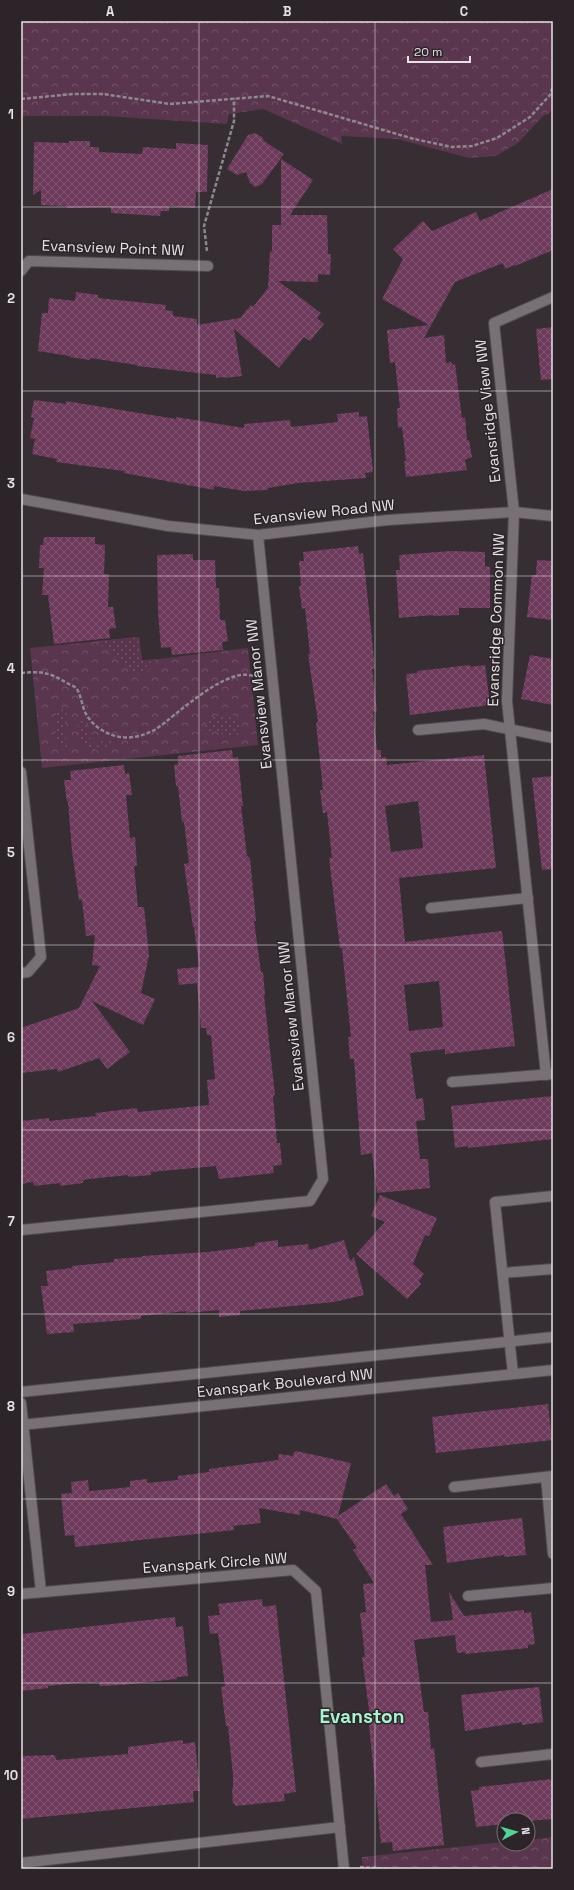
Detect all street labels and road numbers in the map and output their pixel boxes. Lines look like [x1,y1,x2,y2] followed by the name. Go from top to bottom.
[41,236,185,259] street label: Evansview Point NW
[471,339,504,484] street label: Evansridge View NW
[252,495,395,528] street label: Evansview Road NW
[483,533,508,707] street label: Evansridge Common NW
[241,618,276,770] street label: Evansview Manor NW
[273,940,308,1092] street label: Evansview Manor NW
[196,1364,374,1401] street label: Evanspark Boulevard NW
[142,1548,288,1577] street label: Evanspark Circle NW

